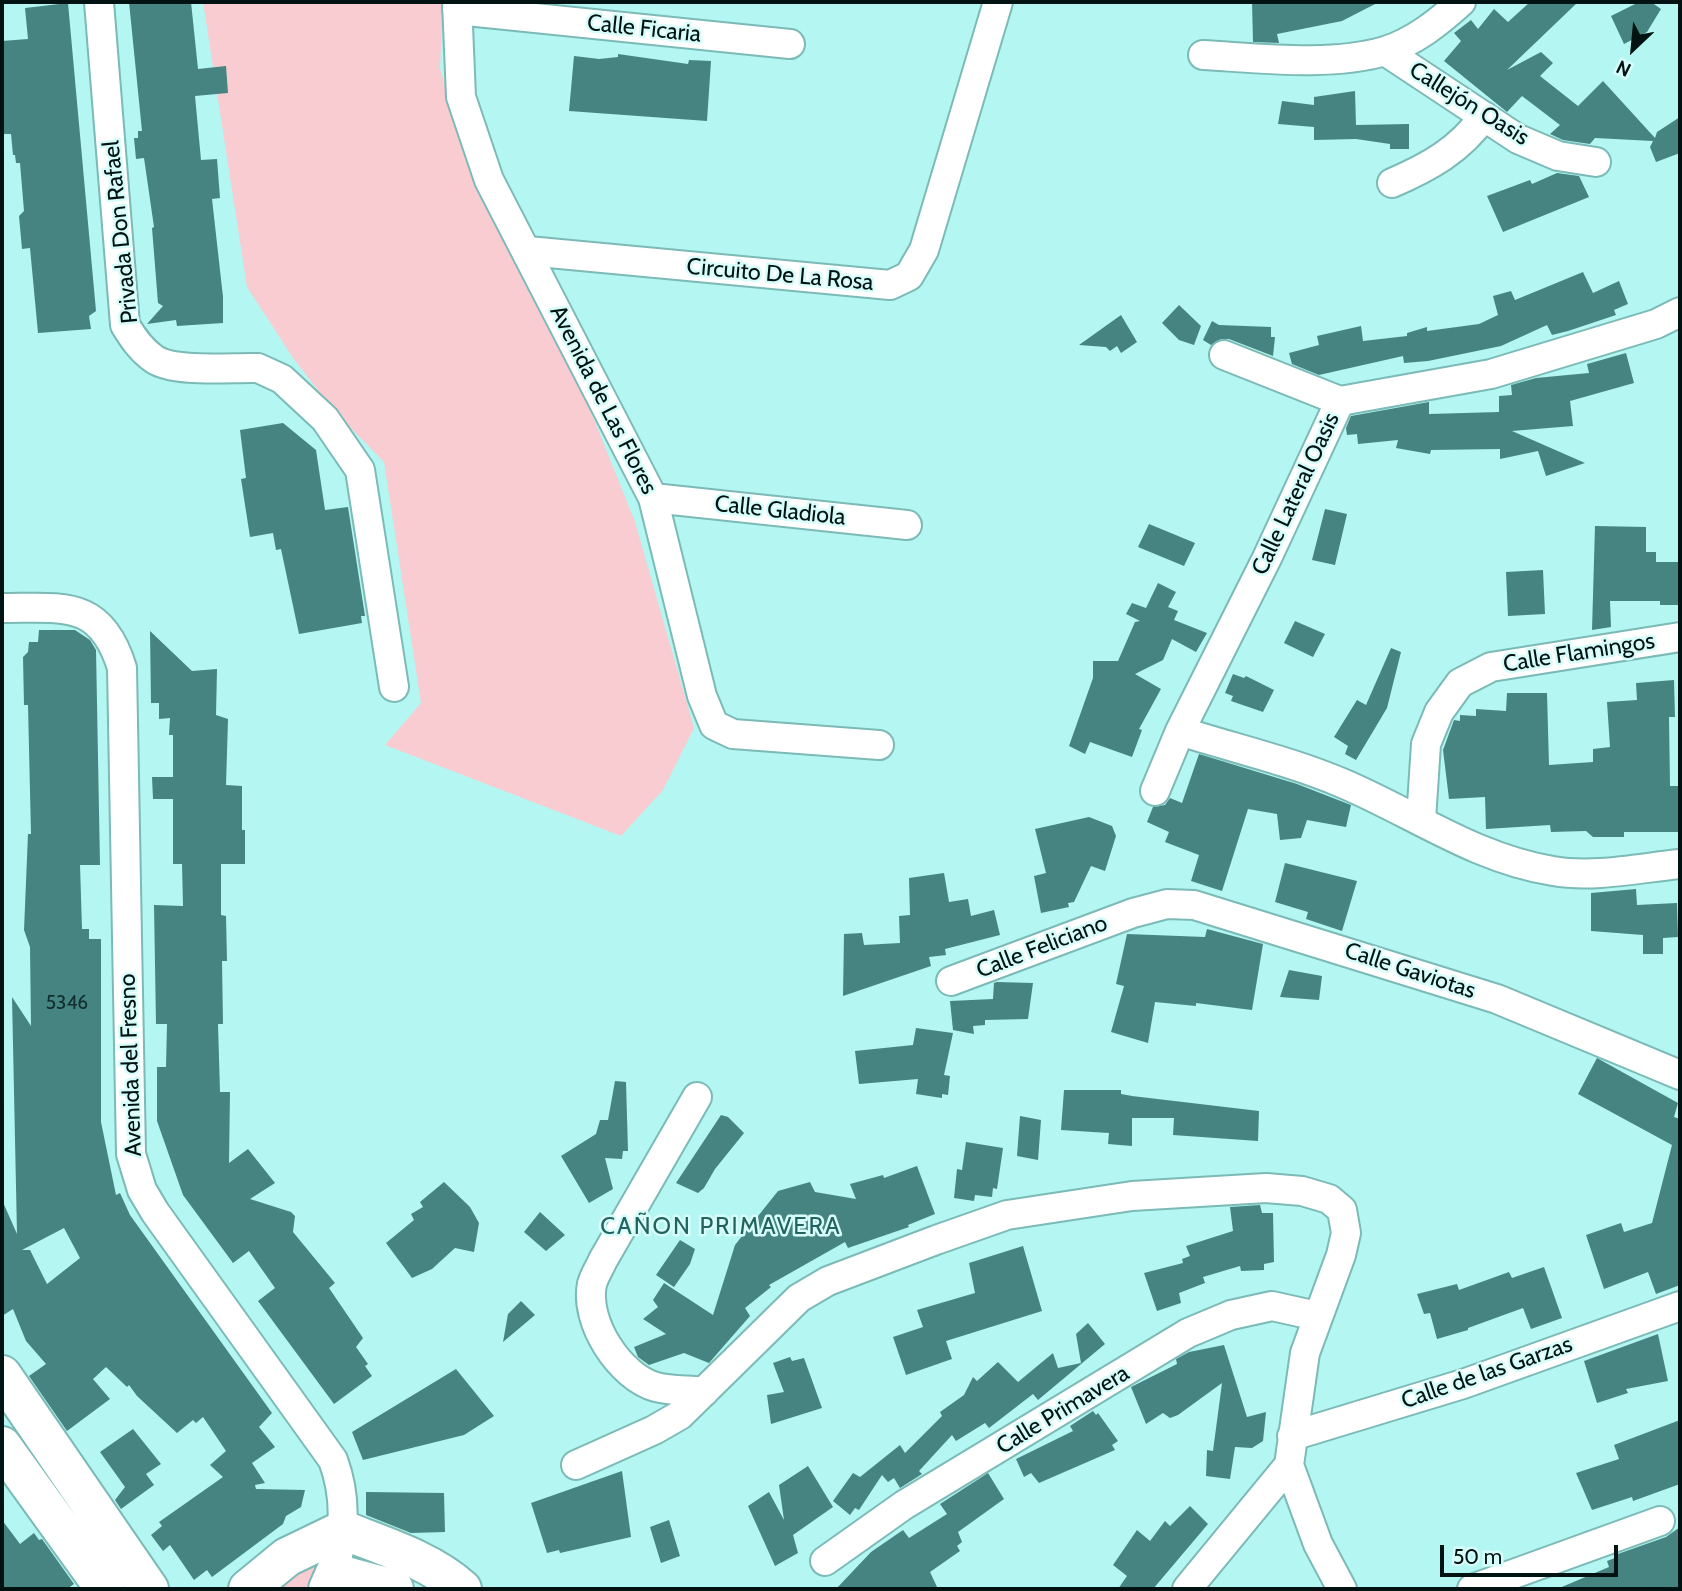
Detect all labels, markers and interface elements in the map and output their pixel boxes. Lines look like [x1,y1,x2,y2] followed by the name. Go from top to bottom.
[586,9,702,49] street label: Calle Ficaria
[1598,14,1668,84] north arrow
[1612,55,1635,82] text: N
[1404,56,1534,152] street label: Callejón Oasis
[98,139,144,325] street label: Privada Don Rafael
[685,253,875,297] street label: Circuito De La Rosa
[543,301,663,499] street label: Avenida de Las Flores
[1246,408,1346,580] street label: Calle Lateral Oasis
[713,490,847,532] street label: Calle Gladiola
[1501,627,1657,679] street label: Calle Flamingos
[973,909,1111,985] street label: Calle Feliciano
[1341,937,1479,1005] street label: Calle Gaviotas
[114,973,148,1157] street label: Avenida del Fresno
[46,992,88,1014] house number: 5346
[602,1213,840,1241] district label: CAÑON PRIMAVERA
[1398,1331,1576,1415] street label: Calle de las Garzas
[992,1360,1134,1460] street label: Calle Primavera
[1444,1532,1622,1576] scale bar
[1453,1544,1502,1569] text: 50 m

